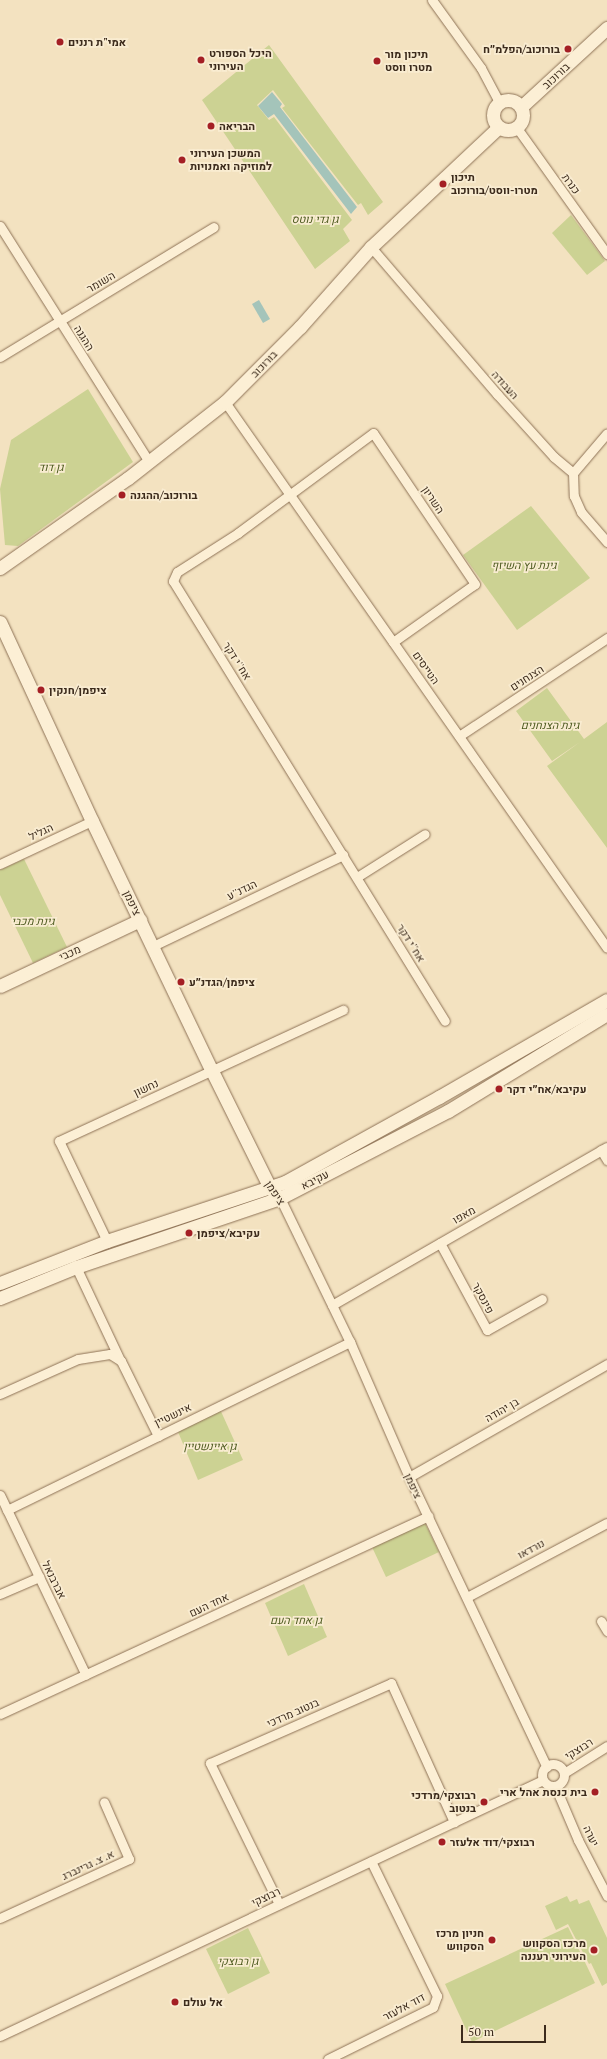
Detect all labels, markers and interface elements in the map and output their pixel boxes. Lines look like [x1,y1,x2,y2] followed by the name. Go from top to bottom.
[68,35,126,49] place label: אמי"ת רננים
[55,37,65,47] marker: אמי"ת רננים
[483,42,560,56] place label: בורוכוב/הפלמ״ח
[563,44,573,54] marker: בורוכוב/הפלמ״ח
[209,47,272,73] place label: היכל הספורט העירוני
[385,48,432,74] place label: תיכון מור מטרו ווסט
[196,55,206,65] marker: היכל הספורט העירוני
[372,56,382,66] marker: תיכון מור מטרו ווסט
[540,60,572,92] street label: בורוכוב
[219,119,255,133] place label: הבריאה
[206,121,216,131] marker: הבריאה
[190,147,272,173] place label: המשכן העירוני למוזיקה ואמנויות
[177,155,187,165] marker: המשכן העירוני למוזיקה ואמנויות
[451,171,538,197] place label: תיכון מטרו-ווסט/בורוכוב
[559,171,583,197] street label: כנרת
[438,179,448,189] marker: תיכון מטרו-ווסט/בורוכוב
[291,212,339,226] park label: גן גדי נוטס
[84,269,118,295] street label: השומר
[71,323,97,353] street label: ההגנה
[248,348,280,380] street label: בורוכוב
[489,368,521,402] street label: העבודה
[39,460,63,474] park label: גן דוד
[419,484,447,516] street label: השריון
[130,488,197,502] place label: בורוכוב/ההגנה
[117,490,127,500] marker: בורוכוב/ההגנה
[492,558,556,572] park label: גינת עץ השיזף
[220,639,254,683] street label: אח''י דקר
[410,649,442,687] street label: הטייסים
[508,662,546,694] street label: הצנחנים
[49,683,107,697] place label: ציפמן/חנקין
[36,685,46,695] marker: ציפמן/חנקין
[521,718,579,732] park label: גינת הצנחנים
[27,821,55,843] street label: הגליל
[225,877,259,903] street label: הגדנ''ע
[120,888,144,918] street label: ציפמן
[11,914,55,928] park label: גינת מכבי
[394,921,428,965] street label: אח''י דקר
[57,942,83,964] street label: מכבי
[189,975,255,989] place label: ציפמן/הגדנ״ע
[176,977,186,987] marker: ציפמן/הגדנ״ע
[132,1077,160,1099] street label: נחשון
[507,1082,587,1096] place label: עקיבא/אח״י דקר
[494,1084,504,1094] marker: עקיבא/אח״י דקר
[299,1167,331,1193] street label: עקיבא
[262,1178,288,1208] street label: ציפמן
[450,1203,478,1227] street label: מאפו
[197,1226,260,1240] place label: עקיבא/ציפמן
[184,1228,194,1238] marker: עקיבא/ציפמן
[469,1280,497,1316] street label: פינסקר
[483,1395,521,1425] street label: בן יהודה
[152,1400,194,1430] street label: אינשטיין
[183,1439,237,1453] park label: גן איינשטיין
[401,1471,425,1501] street label: ציפמן
[515,1536,547,1562] street label: נורדאו
[39,1559,69,1601] street label: אברבנאל
[187,1590,231,1620] street label: אחד העם
[270,1613,322,1627] park label: גן אחד העם
[265,1696,321,1730] street label: בנטוב מרדכי
[563,1735,595,1763] street label: רבוצקי
[500,1785,587,1799] place label: בית כנסת אהל ארי
[590,1787,600,1797] marker: בית כנסת אהל ארי
[411,1789,476,1815] place label: רבוצקי/מרדכי בנטוב
[479,1797,489,1807] marker: רבוצקי/מרדכי בנטוב
[580,1823,602,1849] street label: יערה
[450,1835,535,1849] place label: רבוצקי/דוד אלעזר
[437,1837,447,1847] marker: רבוצקי/דוד אלעזר
[59,1847,117,1883] street label: א. צ. גרינברג
[249,1885,283,1909] street label: רבוצקי
[436,1927,484,1953] place label: חניון מרכז הסקווש
[487,1935,497,1945] marker: חניון מרכז הסקווש
[521,1937,586,1963] place label: מרכז הסקווש העירוני רעננה
[589,1945,599,1955] marker: מרכז הסקווש העירוני רעננה
[218,1954,258,1968] park label: גן רבוצקי
[381,1990,427,2024] street label: דוד אלעזר
[183,1995,223,2009] place label: אל עולם
[170,1997,180,2007] marker: אל עולם
[463,2017,548,2043] scale bar
[468,2024,494,2039] text: 50 m

